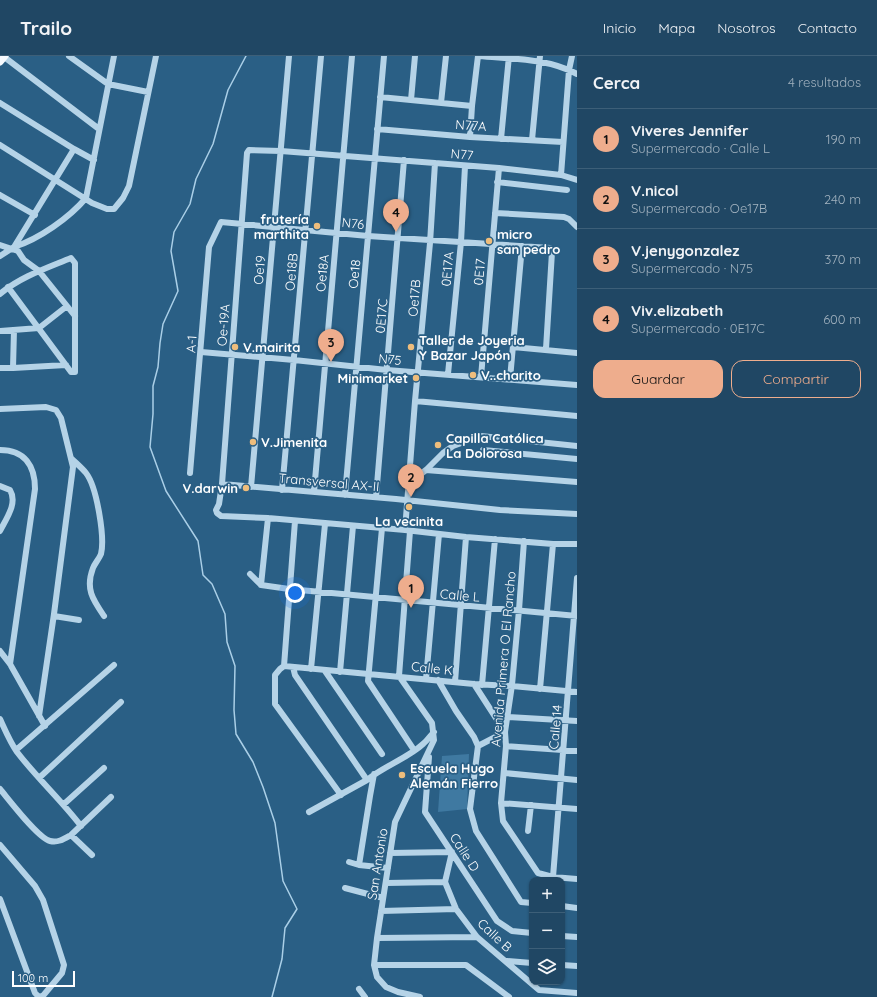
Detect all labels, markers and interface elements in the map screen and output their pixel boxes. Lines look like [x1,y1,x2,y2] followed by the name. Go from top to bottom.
[20,16,72,40] text: Trailo
[603,19,636,37] text: Inicio
[658,19,695,37] text: Mapa
[717,19,776,37] text: Nosotros
[798,19,857,37] text: Contacto
[593,72,640,93] text: Cerca
[788,74,861,90] text: 4 resultados
[455,116,488,134] street label: N77A
[631,121,748,140] text: Viveres Jennifer
[603,131,609,147] text: 1
[826,131,861,147] text: 190 m
[631,140,770,156] text: Supermercado · Calle L
[450,145,474,163] street label: N77
[631,181,679,200] text: V.nicol
[602,191,610,207] text: 2
[824,191,861,207] text: 240 m
[383,199,409,232] pin: 4
[631,200,767,216] text: Supermercado · Oe17B
[254,211,309,242] place label: frutería marthita
[341,214,365,232] street label: N76
[312,221,322,231] marker: frutería marthita
[497,226,560,257] place label: micro san pedro
[484,236,494,246] marker: micro san pedro
[631,241,740,260] text: V.jenygonzalez
[438,250,457,287] street label: 0E17A
[603,251,609,267] text: 3
[824,251,861,267] text: 370 m
[281,253,301,291] street label: Oe18B
[312,253,332,293] street label: Oe18A
[250,255,268,285] street label: Oe19
[470,258,488,286] street label: 0E17
[345,259,363,289] street label: Oe18
[631,260,753,276] text: Supermercado · N75
[404,279,424,317] street label: Oe17B
[372,297,391,334] street label: 0E17C
[631,301,723,320] text: Viv.elizabeth
[213,303,233,347] street label: Oe-19A
[602,311,610,327] text: 4
[823,311,861,327] text: 600 m
[631,320,765,336] text: Supermercado · 0E17C
[318,329,344,362] pin: 3
[419,332,525,363] place label: Taller de Joyeria Y Bazar Japón
[182,334,200,354] street label: A-1
[243,339,300,355] place label: V.mairita
[230,342,240,352] marker: V.mairita
[406,342,416,352] marker: Taller de Joyeria Y Bazar Japón
[378,350,402,368] street label: N75
[593,360,723,398] button: Guardar
[731,360,861,398] button: Compartir
[481,367,541,383] place label: V..charito
[338,370,408,386] place label: Minimarket
[468,370,478,380] marker: V..charito
[411,373,421,383] marker: Minimarket
[446,430,544,461] place label: Capilla Católica La Dolorosa
[261,434,327,450] place label: V.Jimenita
[248,437,258,447] marker: V.Jimenita
[433,440,443,450] marker: Capilla Católica La Dolorosa
[398,464,424,497] pin: 2
[278,470,380,494] street label: Transversal AX-II
[183,480,238,496] place label: V.darwin
[241,483,251,493] marker: V.darwin
[404,502,414,512] marker: La vecinita
[375,513,443,529] place label: La vecinita
[487,570,519,748] street label: Avenida Primera O El Rancho
[398,575,424,608] pin: 1
[285,583,305,603] your location
[439,585,481,605] street label: Calle L
[410,658,454,678] street label: Calle K
[545,704,565,750] street label: Calle 14
[410,760,498,791] place label: Escuela Hugo Alemán Fierro
[397,770,407,780] marker: Escuela Hugo Alemán Fierro
[363,827,391,901] street label: San Antonio
[447,830,483,874] street label: Calle D
[529,877,565,985] map controls
[529,877,565,913] button: +
[529,913,565,949] button: −
[474,915,516,955] street label: Calle B
[529,949,565,985] button: layers
[12,969,75,988] scale bar
[18,971,48,985] text: 100 m

